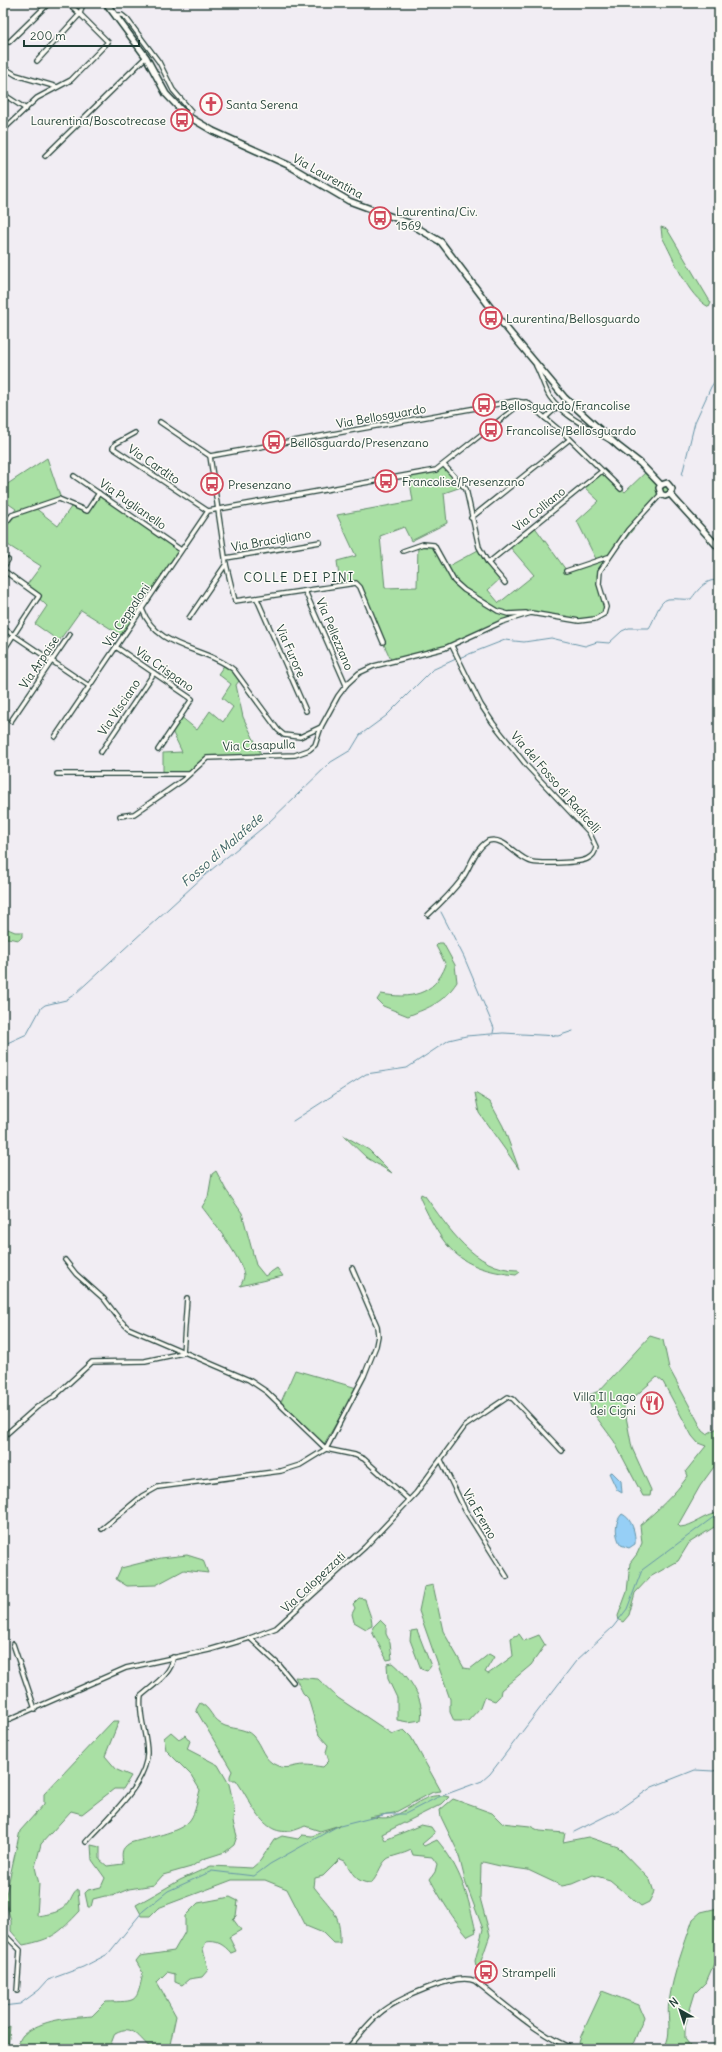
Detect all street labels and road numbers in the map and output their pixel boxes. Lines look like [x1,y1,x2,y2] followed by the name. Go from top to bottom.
[290,150,366,202] street label: Via Laurentina
[335,401,427,431] street label: Via Bellosguardo
[125,441,183,487] street label: Via Cardito
[97,475,170,533] street label: Via Puglianello
[510,483,568,535] street label: Via Colliano
[230,526,312,554] street label: Via Bracigliano
[99,580,153,650] street label: Via Ceppaloni
[313,596,357,673] street label: Via Pellezzano
[273,622,309,680] street label: Via Furore
[16,633,62,691] street label: Via Arpaise
[133,643,197,695] street label: Via Crispano
[95,676,144,738] street label: Via Visciano
[508,728,604,836] street label: Via del Fosso di Radicelli
[222,736,296,754] street label: Via Casapulla
[460,1486,500,1542] street label: Via Eremo
[278,1548,348,1616] street label: Via Calopezzati

